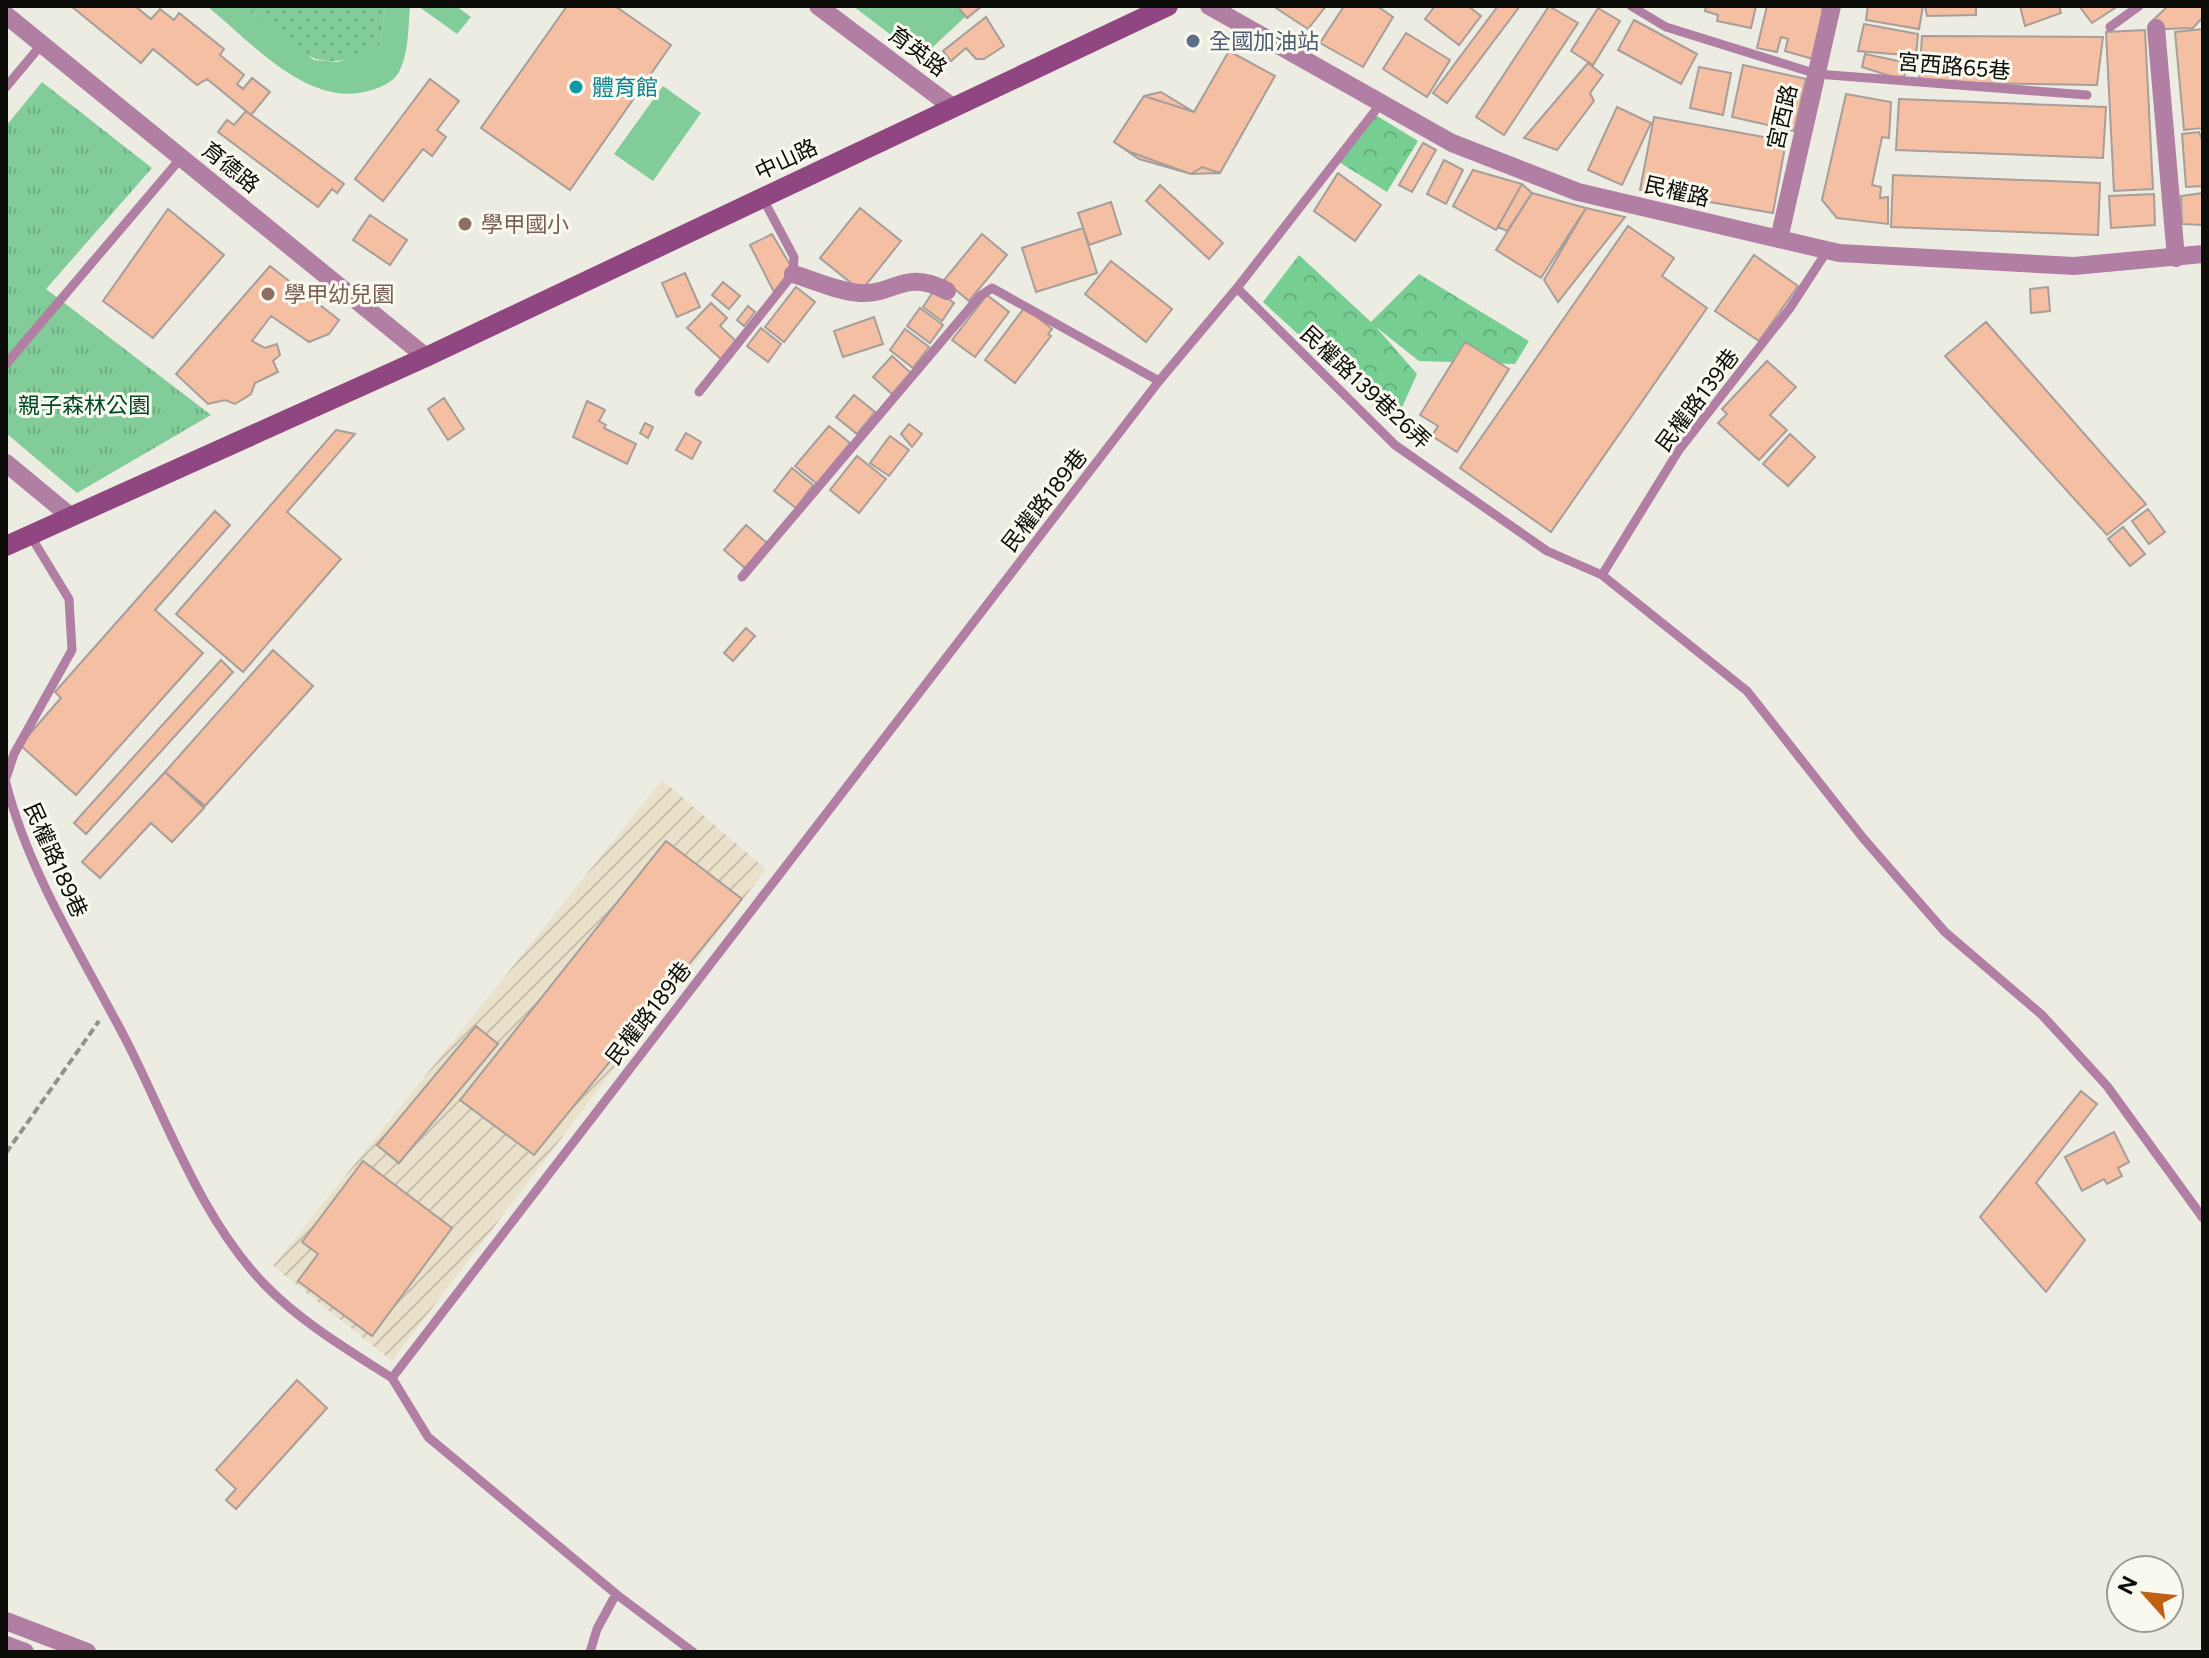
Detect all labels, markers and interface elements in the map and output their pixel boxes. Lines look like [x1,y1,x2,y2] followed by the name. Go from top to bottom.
[883,21,952,82] street label: 育英路
[1209,28,1319,55] place label: 全國加油站
[1184,32,1202,50] marker: 全國加油站
[1896,48,2011,85] street label: 宮西路65巷
[592,74,658,101] place label: 體育館
[567,78,585,96] marker: 體育館
[1762,82,1803,152] street label: 宮西路
[751,133,822,186] street label: 中山路
[197,136,265,199] street label: 育德路
[1642,171,1712,212] street label: 民權路
[481,211,569,238] place label: 學甲國小
[456,215,474,233] marker: 學甲國小
[284,281,394,308] place label: 學甲幼兒園
[259,285,277,303] marker: 學甲幼兒園
[1295,320,1436,455] street label: 民權路139巷26弄
[1650,344,1745,457] street label: 民權路139巷
[18,392,150,419] park label: 親子森林公園
[996,444,1093,557] street label: 民權路189巷
[18,799,93,922] street label: 民權路189巷
[600,957,697,1070] street label: 民權路189巷
[2105,1554,2185,1634] north arrow
[2112,1571,2144,1599] text: N

